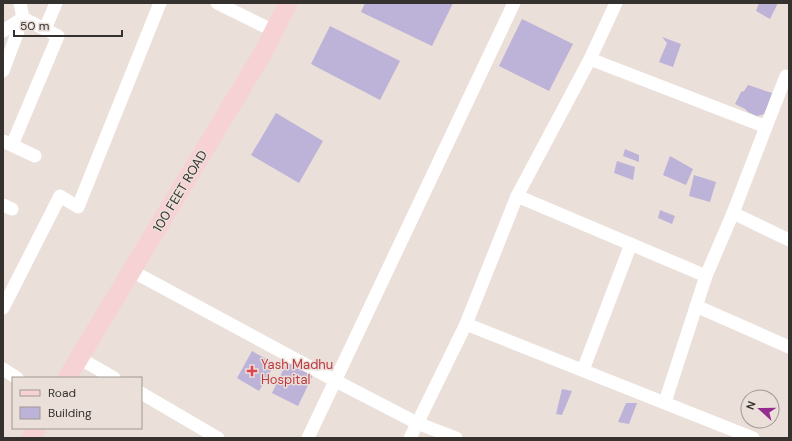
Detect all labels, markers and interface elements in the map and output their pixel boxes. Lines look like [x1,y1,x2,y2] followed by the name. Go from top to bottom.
[14,12,122,38] scale bar
[20,18,49,34] text: 50 m
[149,147,211,235] street label: 100 FEET ROAD
[261,356,333,388] place label: Yash Madhu Hospital
[246,365,258,377] marker: Yash Madhu Hospital
[12,377,142,429] legend
[48,385,76,401] text: Road
[740,389,780,429] north arrow
[743,399,759,412] text: N
[48,405,92,421] text: Building

